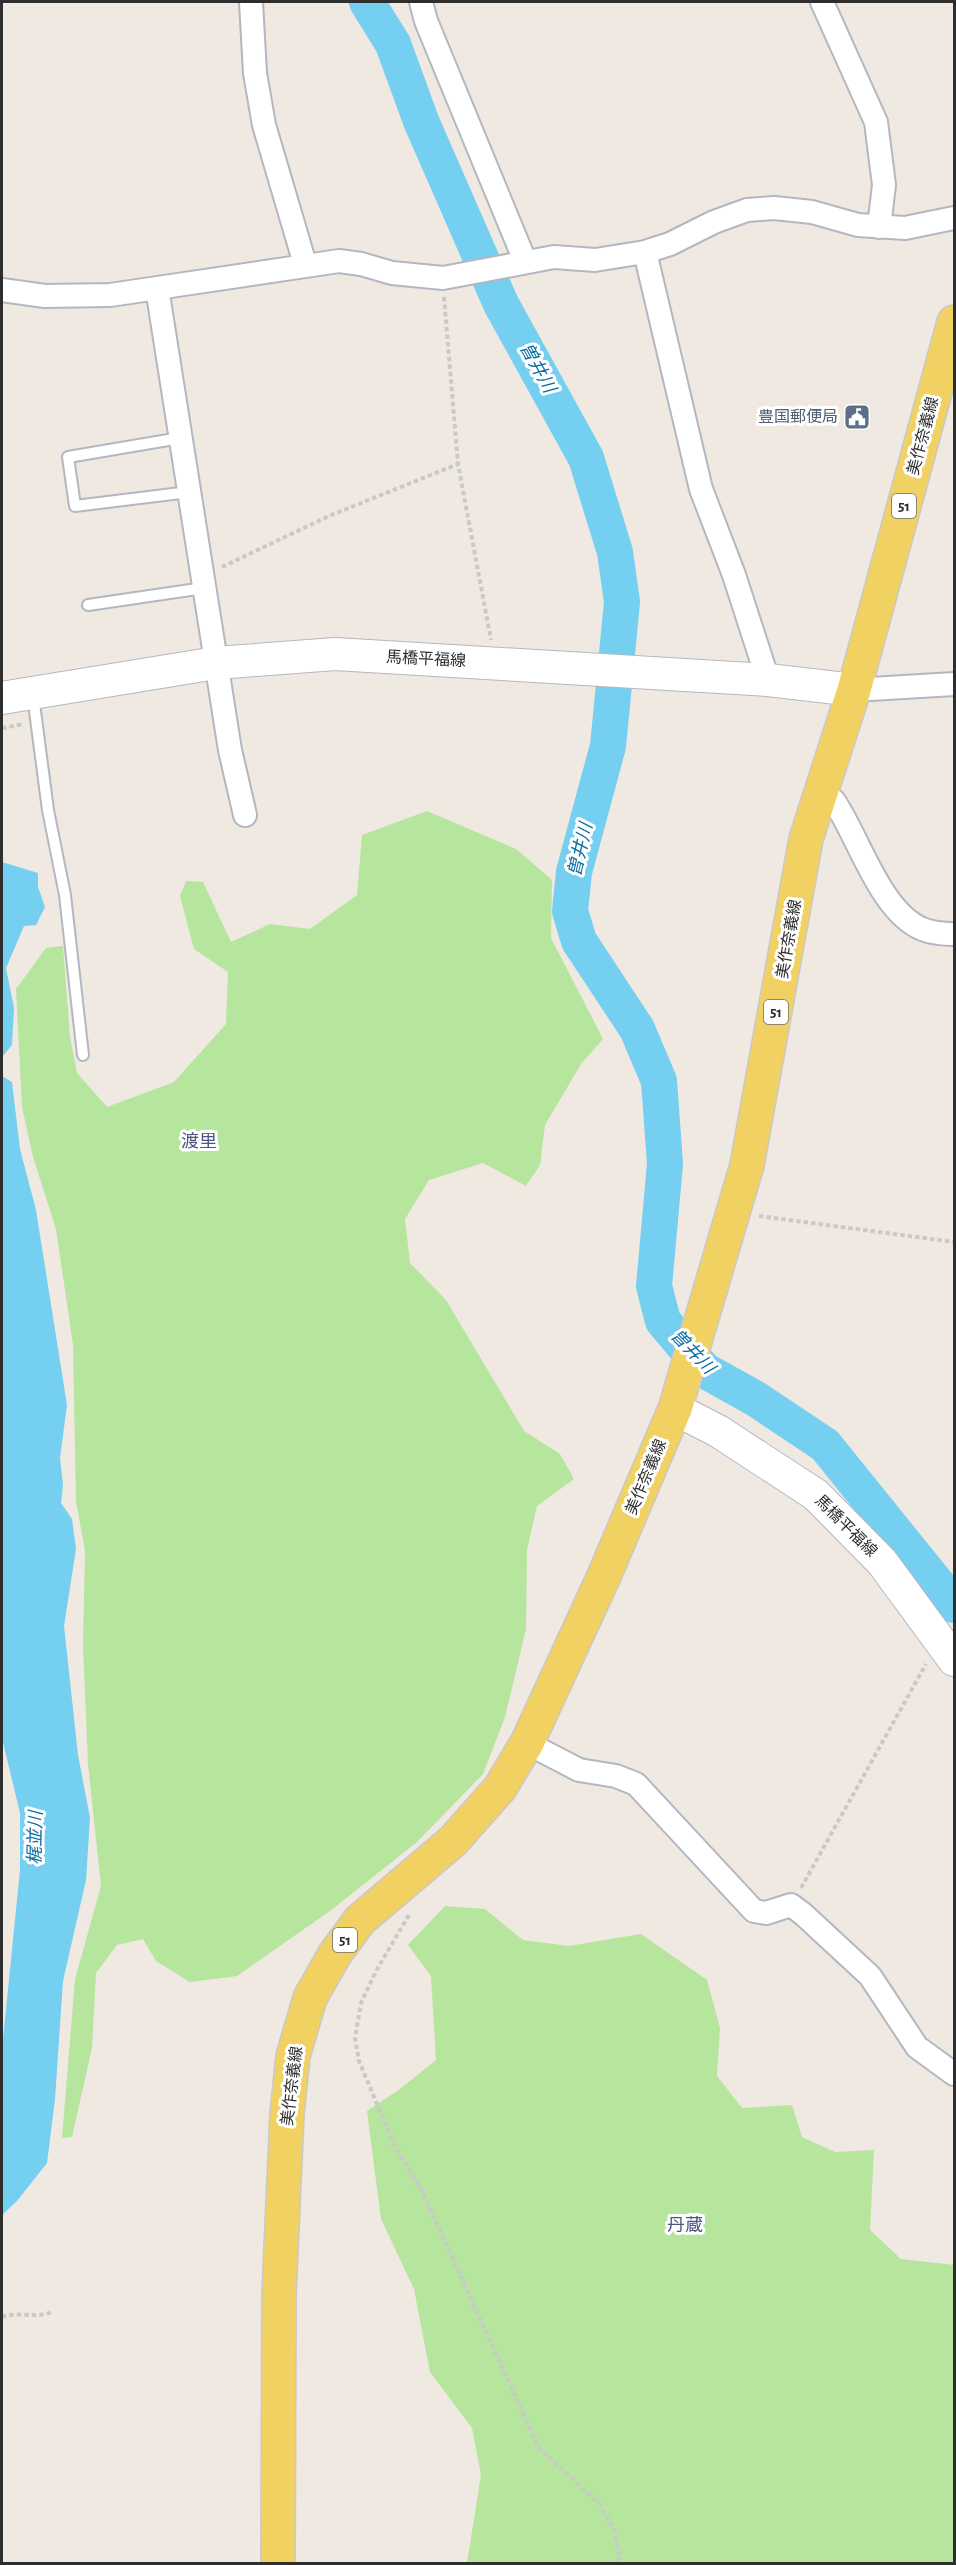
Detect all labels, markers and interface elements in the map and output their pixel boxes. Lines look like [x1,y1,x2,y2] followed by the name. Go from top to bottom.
[516,339,561,398] water label: 曽井川
[904,395,941,477] street label: 美作奈義線
[842,402,872,432] public building icon: 豊国郵便局
[758,408,838,425] place label: 豊国郵便局
[892,494,916,518] road number: 51
[386,648,466,669] street label: 馬橋平福線
[564,819,596,878] water label: 曽井川
[773,898,804,980] street label: 美作奈義線
[764,1000,788,1024] road number: 51
[181,1132,217,1151] district label: 渡里
[667,1325,720,1379] water label: 曽井川
[622,1437,669,1517] street label: 美作奈義線
[812,1491,881,1560] street label: 馬橋平福線
[25,1809,46,1865] water label: 梶並川
[333,1928,357,1952] road number: 51
[278,2045,305,2127] street label: 美作奈義線
[667,2216,703,2235] district label: 丹蔵

